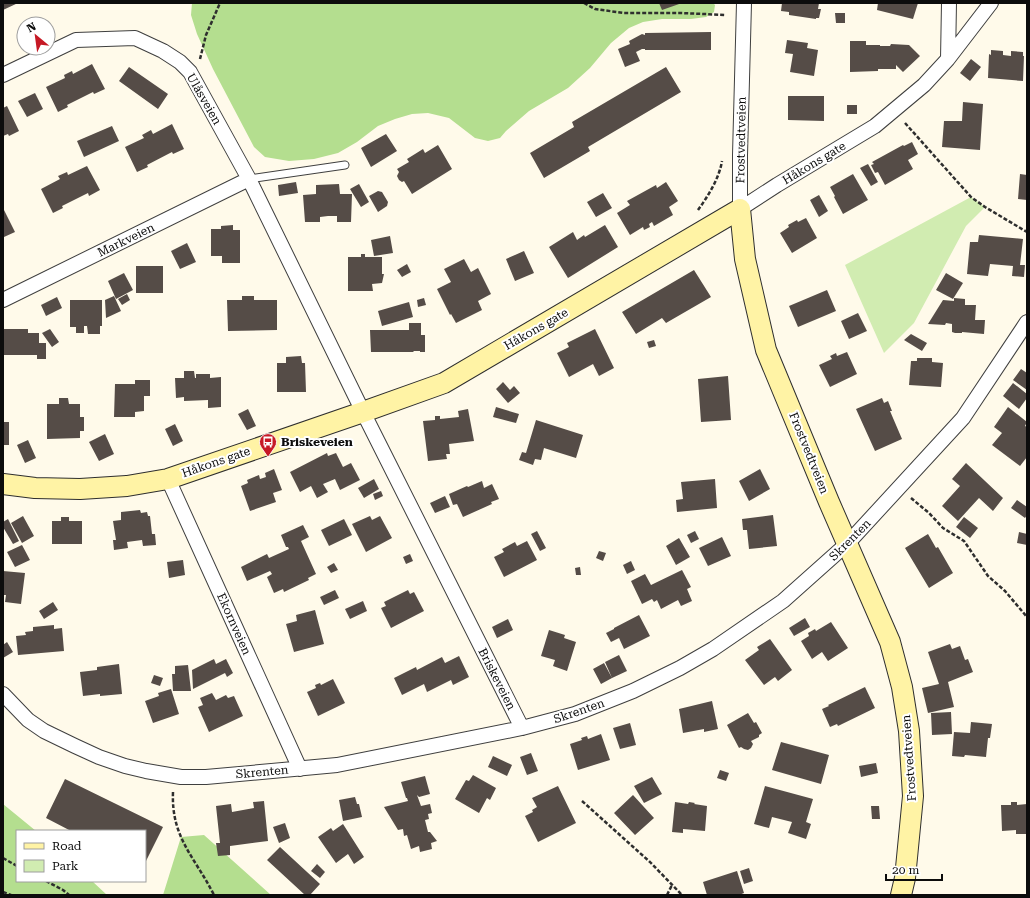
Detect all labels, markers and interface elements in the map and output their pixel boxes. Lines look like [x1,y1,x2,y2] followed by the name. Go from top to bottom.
[16,16,56,56] north arrow
[25,20,39,35] text: N
[184,71,224,127] street label: Ulåsveien
[733,96,749,183] street label: Frostvedtveien
[780,138,849,187] street label: Håkons gate
[95,220,157,260] street label: Markveien
[502,305,571,353] street label: Håkons gate
[786,410,832,496] street label: Frostvedtveien
[258,432,278,457] bus stop icon: Briskeveien
[281,435,353,449] place label: Briskeveien
[180,444,252,480] street label: Håkons gate
[826,516,874,564] street label: Skrenten
[214,591,254,657] street label: Ekornveien
[475,646,519,713] street label: Briskeveien
[552,696,607,726] street label: Skrenten
[899,714,919,802] street label: Frostvedtveien
[235,763,289,781] street label: Skrenten
[16,830,146,882] legend
[52,839,82,853] text: Road
[886,856,942,882] scale bar
[52,859,79,873] text: Park
[892,863,919,877] text: 20 m

